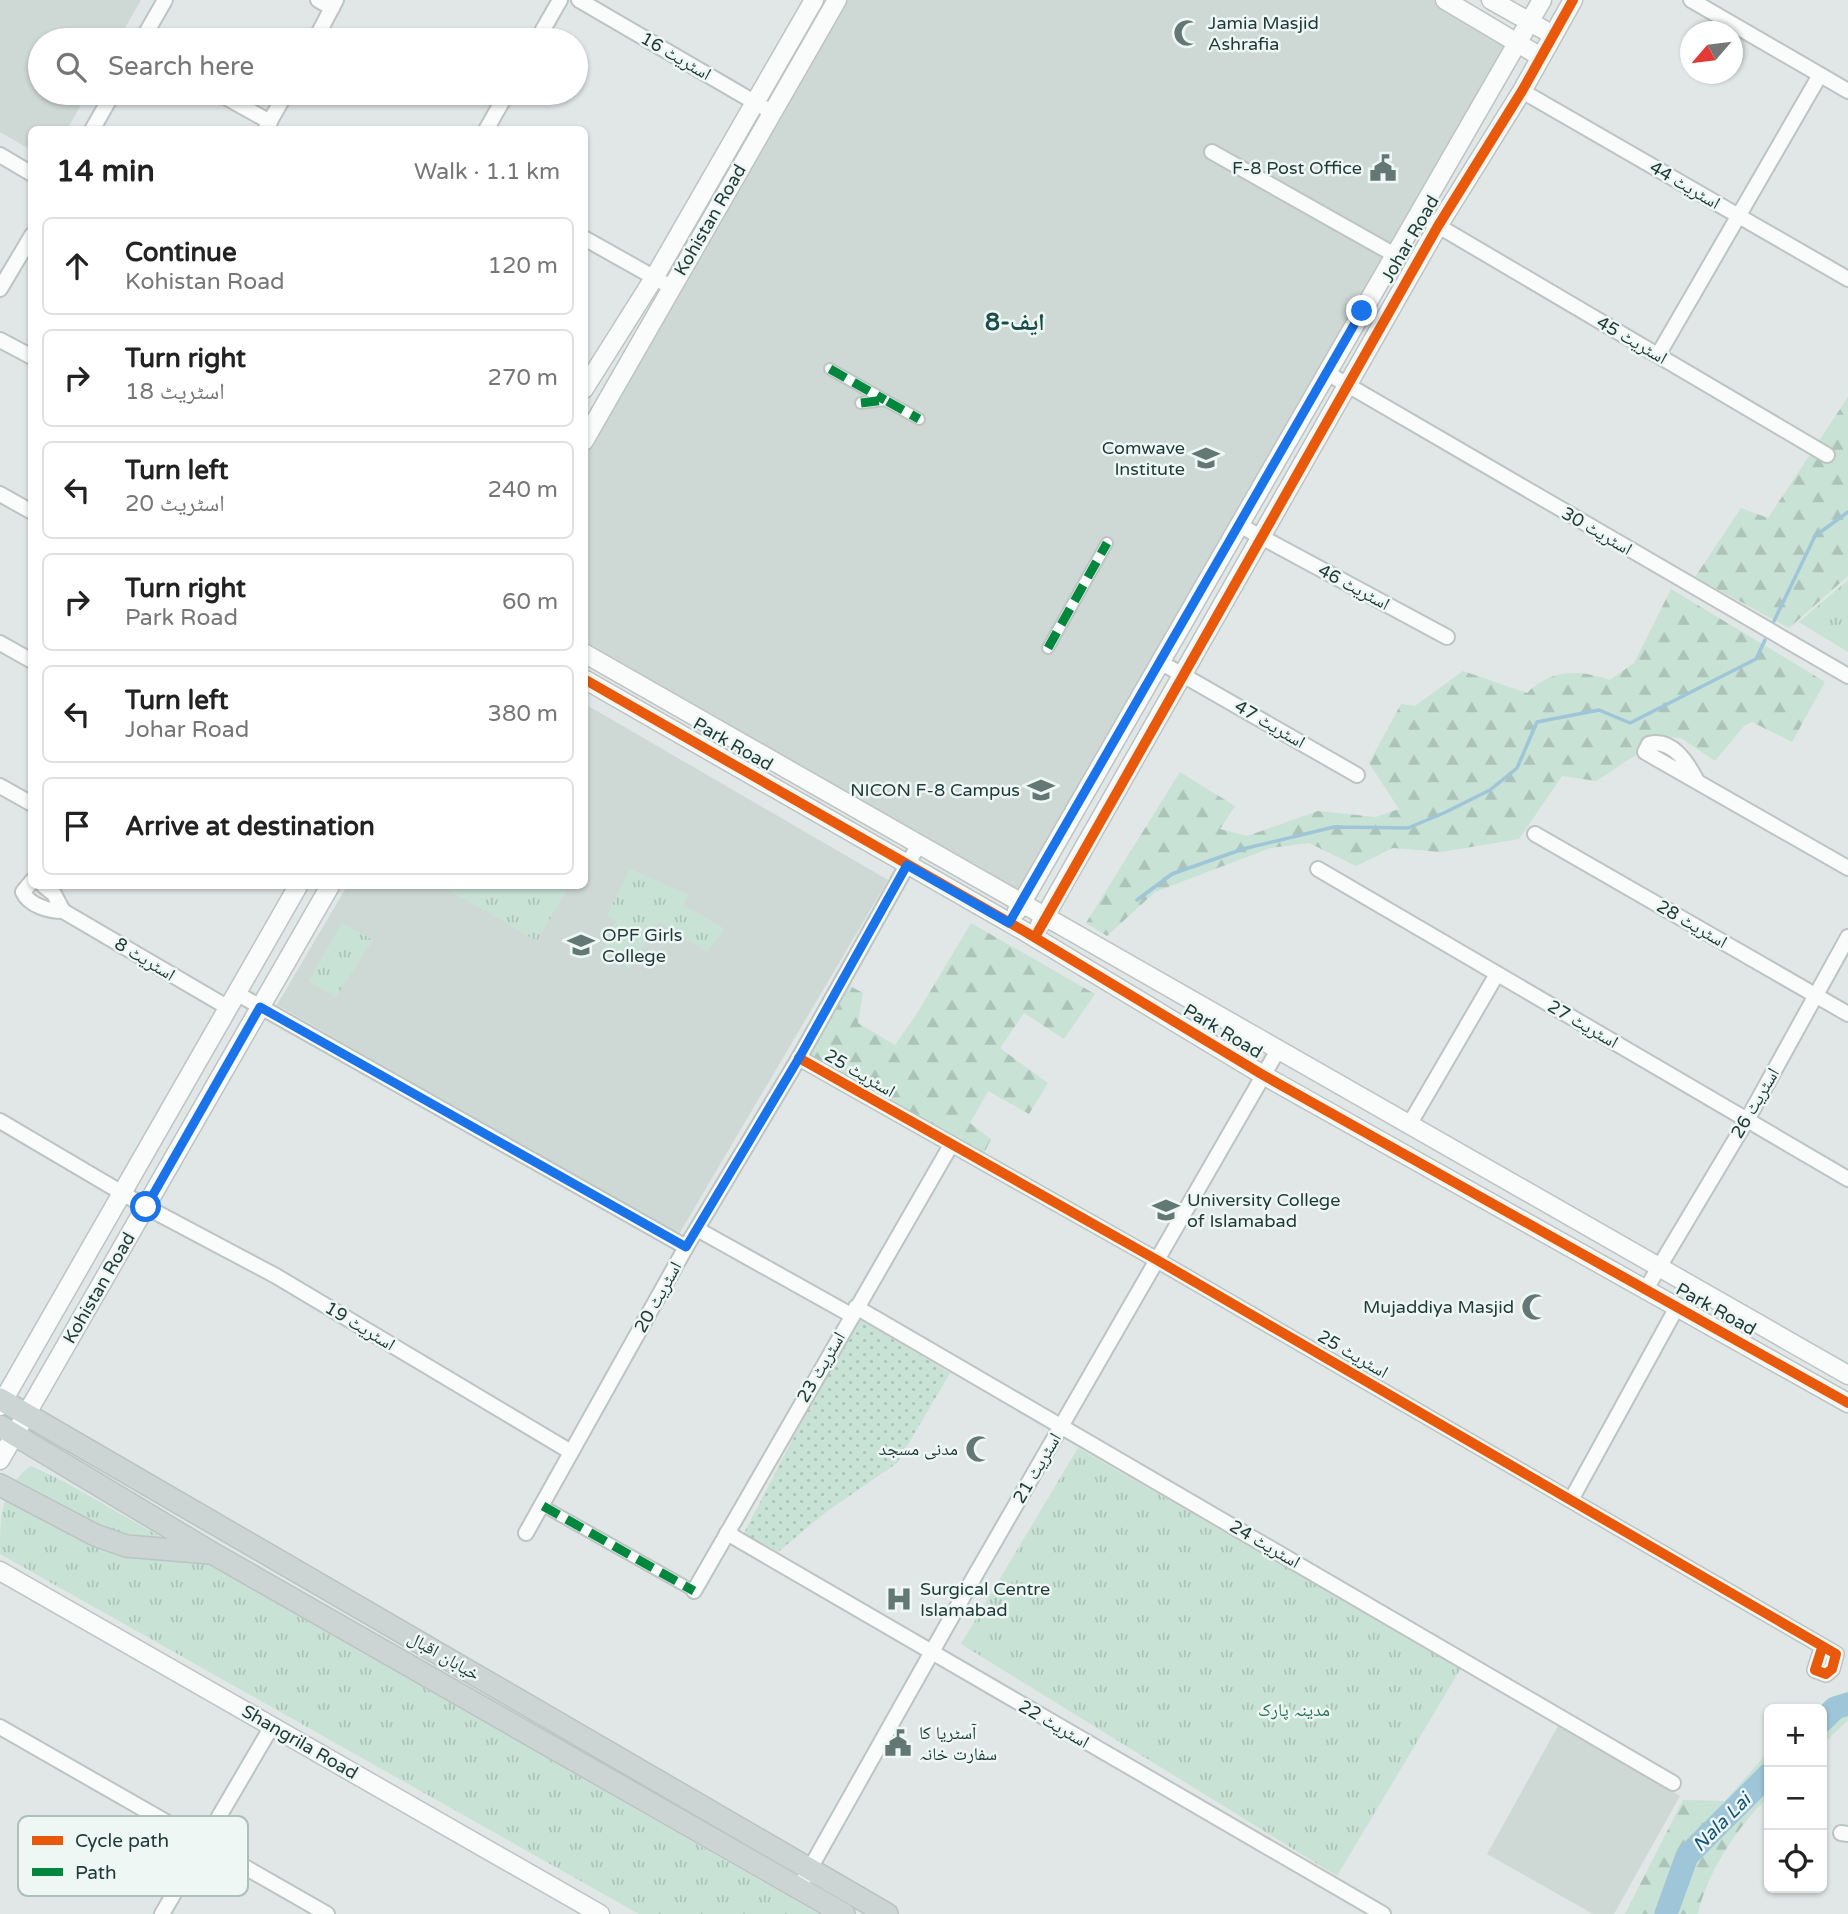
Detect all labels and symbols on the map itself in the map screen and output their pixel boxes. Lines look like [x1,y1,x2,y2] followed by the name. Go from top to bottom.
[1208,12,1319,55] place label: Jamia Masjid Ashrafia
[1172,18,1202,48] mosque icon: Jamia Masjid Ashrafia
[1680,21,1743,84] north arrow
[637,27,715,85] street label: اسٹریٹ 16
[1368,153,1398,183] public building icon: F-8 Post Office
[1646,156,1724,214] street label: اسٹریٹ 44
[1232,157,1362,179] place label: F-8 Post Office
[669,160,751,280] street label: Kohistan Road
[1376,191,1444,287] street label: Johar Road
[1346,295,1377,326] route end
[985,308,1045,337] district label: ایف-8
[1593,311,1671,369] street label: اسٹریٹ 45
[1102,437,1185,480] place label: Comwave Institute
[1191,443,1221,473] school or university icon: Comwave Institute
[1558,502,1636,560] street label: اسٹریٹ 30
[1314,559,1394,615] street label: اسٹریٹ 46
[1231,695,1309,753] street label: اسٹریٹ 47
[689,712,777,776] street label: Park Road
[1026,775,1056,805] school or university icon: NICON F-8 Campus
[850,779,1020,801] place label: NICON F-8 Campus
[1653,895,1731,953] street label: اسٹریٹ 28
[602,924,682,967] place label: OPF Girls College
[566,930,596,960] school or university icon: OPF Girls College
[111,932,179,986] street label: اسٹریٹ 8
[1544,995,1622,1053] street label: اسٹریٹ 27
[1179,999,1267,1063] street label: Park Road
[821,1044,899,1102] street label: اسٹریٹ 25
[1726,1064,1784,1142] street label: اسٹریٹ 26
[1187,1189,1340,1232] place label: University College of Islamabad
[130,1191,161,1222] route start
[1151,1195,1181,1225] school or university icon: University College of Islamabad
[58,1228,140,1348] street label: Kohistan Road
[629,1258,687,1336] street label: اسٹریٹ 20
[1672,1278,1760,1340] street label: Park Road
[1520,1292,1550,1322] mosque icon: Mujaddiya Masjid
[321,1296,399,1356] street label: اسٹریٹ 19
[1363,1296,1514,1318] place label: Mujaddiya Masjid
[1314,1325,1392,1383] street label: اسٹریٹ 25
[792,1328,850,1406] street label: اسٹریٹ 23
[1008,1429,1066,1507] street label: اسٹریٹ 21
[964,1434,994,1464] mosque icon: مدنی مسجد
[879,1438,958,1460] place label: مدنی مسجد
[1226,1515,1304,1573] street label: اسٹریٹ 24
[920,1578,1050,1621] place label: Surgical Centre Islamabad
[884,1584,914,1614] hospital icon: Surgical Centre Islamabad
[404,1627,484,1685] street label: خیابان اقبال
[1015,1695,1093,1753] street label: اسٹریٹ 22
[1258,1699,1330,1721] park label: مدینہ پارک
[238,1700,362,1784] street label: Shangrila Road
[919,1722,997,1765] place label: آسٹریا کا سفارت خانہ
[883,1728,913,1758] public building icon: آسٹریا کا سفارت خانہ
[1688,1788,1757,1856] water label: Nala Lai
[18,1816,248,1896] legend
[75,1830,169,1852] text: Cycle path
[75,1862,117,1884] text: Path

